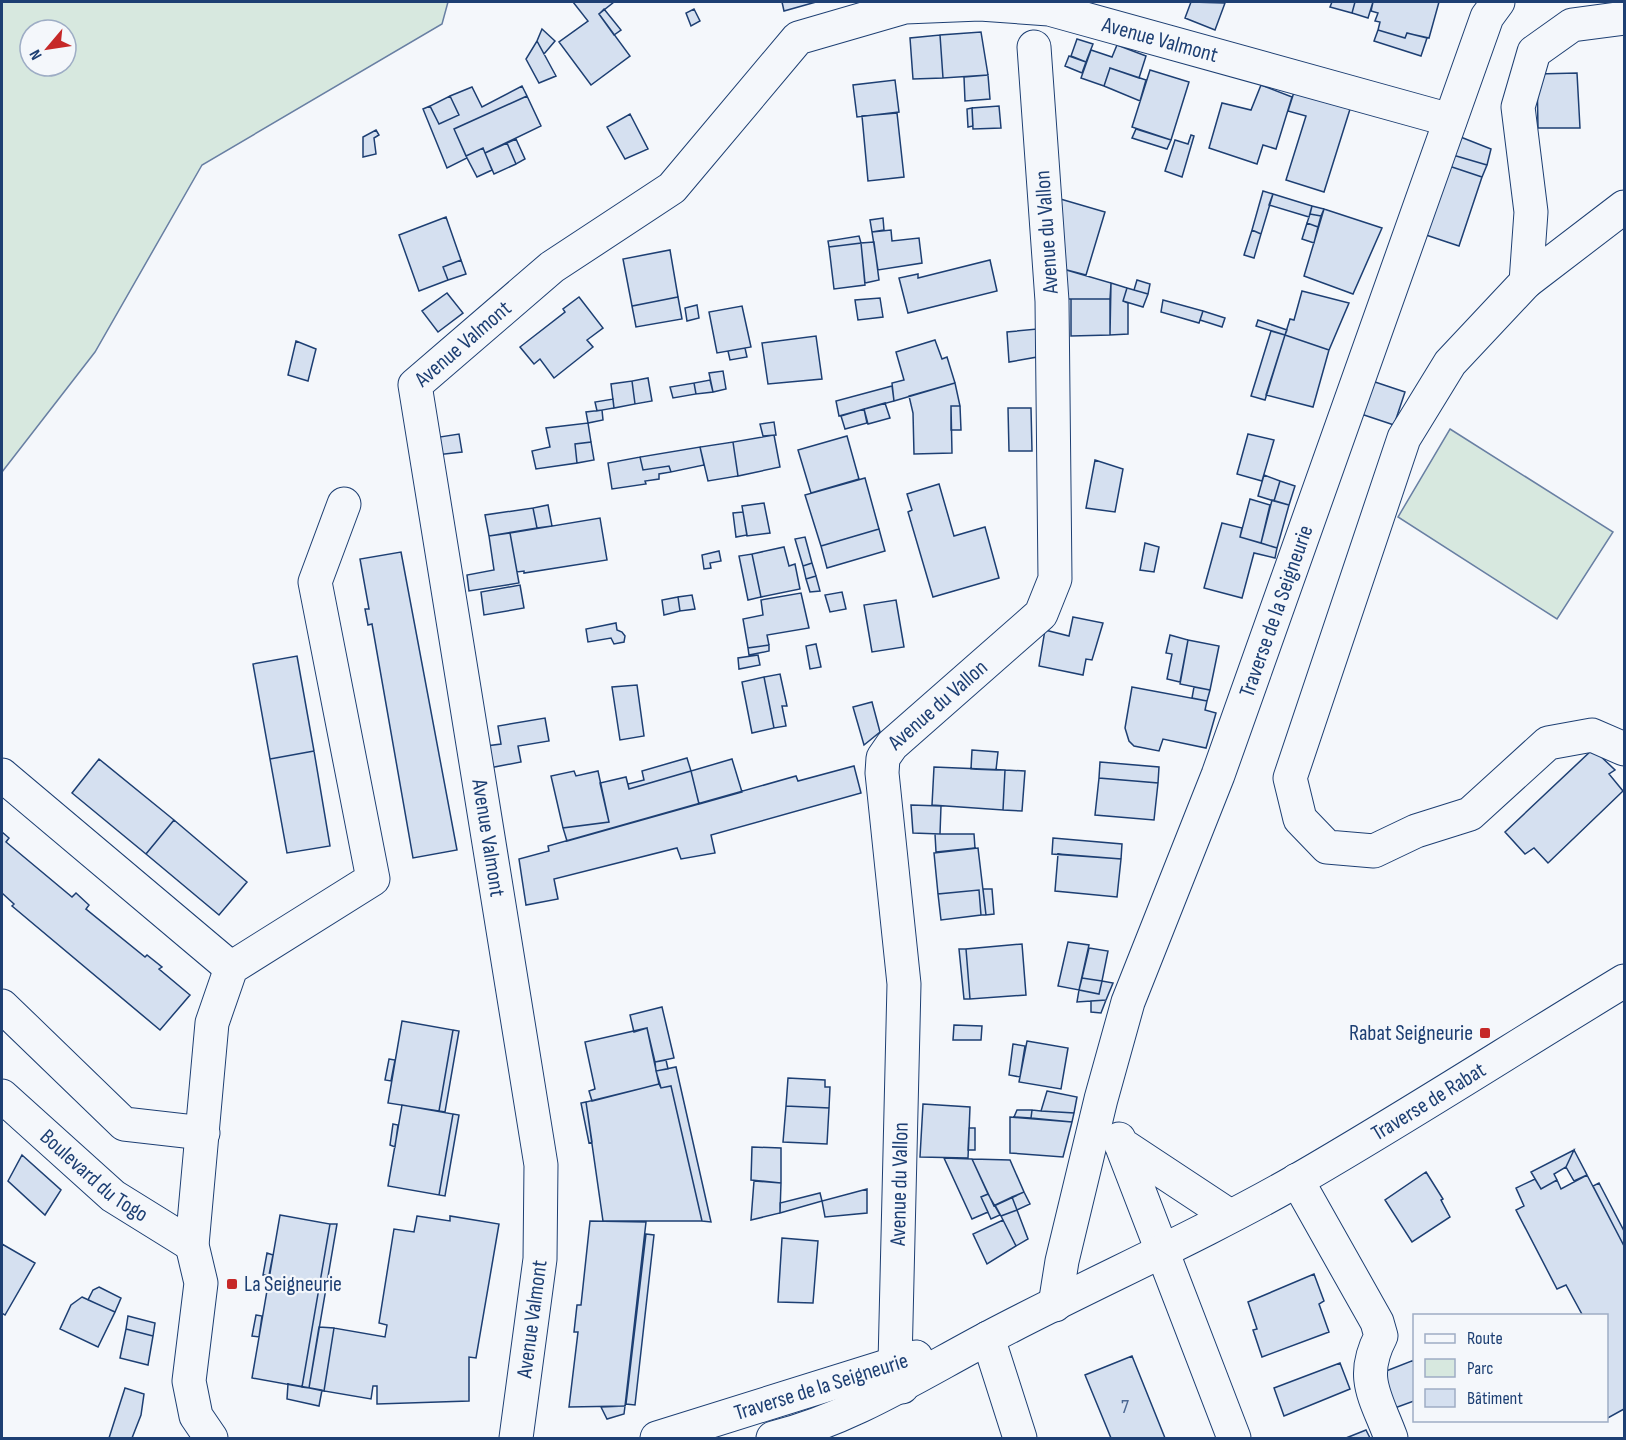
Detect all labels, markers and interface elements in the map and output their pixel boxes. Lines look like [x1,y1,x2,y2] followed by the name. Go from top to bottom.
[1098,11,1221,69] street label: Avenue Valmont
[18,18,78,78] north arrow
[26,46,47,63] text: N
[1029,169,1065,296] street label: Avenue du Vallon
[408,295,517,393] street label: Avenue Valmont
[1233,521,1319,701] street label: Traverse de la Seigneurie
[882,654,993,756] street label: Avenue du Vallon
[465,776,511,899] street label: Avenue Valmont
[1349,1020,1473,1047] place label: Rabat Seigneurie
[1478,1026,1492,1040] marker: Rabat Seigneurie
[1366,1056,1491,1147] street label: Traverse de Rabat
[884,1122,914,1247] street label: Avenue du Vallon
[34,1123,153,1228] street label: Boulevard du Togo
[511,1258,553,1381] street label: Avenue Valmont
[244,1271,342,1298] place label: La Seigneurie
[225,1277,239,1291] marker: La Seigneurie
[1413,1314,1608,1422] legend
[1467,1328,1503,1349] text: Route
[731,1347,911,1426] street label: Traverse de la Seigneurie
[1467,1358,1493,1379] text: Parc
[1467,1388,1523,1409] text: Bâtiment
[1121,1395,1129,1419] house number: 7

